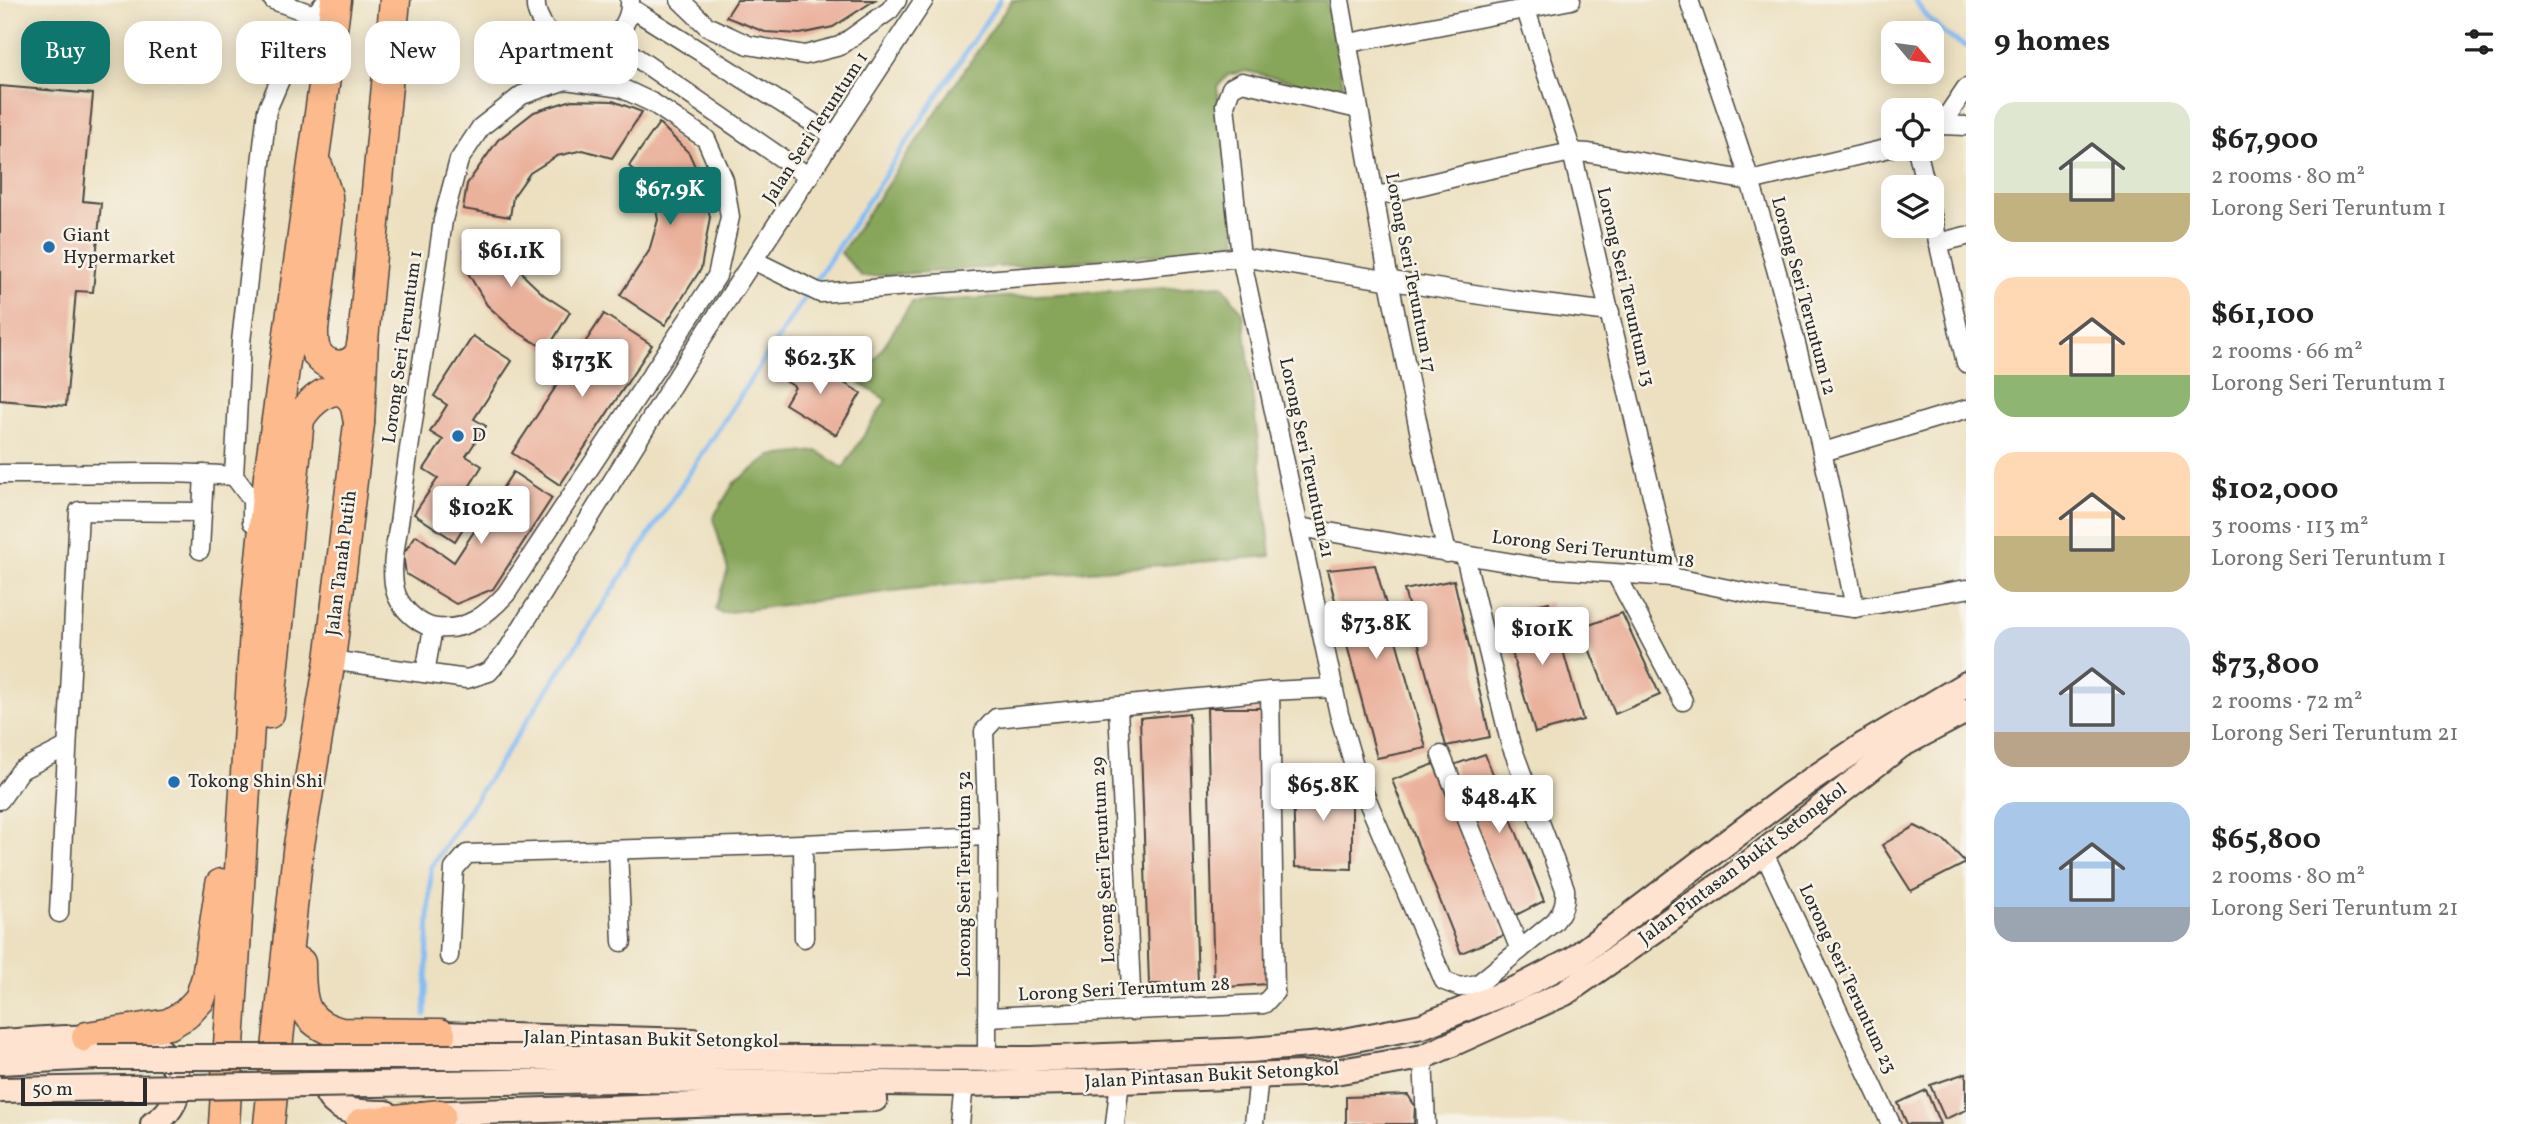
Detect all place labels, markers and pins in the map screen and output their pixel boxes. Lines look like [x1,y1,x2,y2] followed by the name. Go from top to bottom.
[613,168,727,227] pin: $67.9K
[63,223,176,271] place label: Giant Hypermarket
[454,230,568,289] pin: $61.1K
[41,239,57,255] marker: Giant Hypermarket
[763,336,877,396] pin: $62.3K
[533,340,631,399] pin: $173K
[472,423,486,449] place label: D
[450,428,466,444] marker: D
[432,486,530,546] pin: $102K
[1319,602,1433,661] pin: $73.8K
[1493,608,1591,667] pin: $101K
[1266,764,1380,823] pin: $65.8K
[188,769,323,795] place label: Tokong Shin Shi
[166,774,182,790] marker: Tokong Shin Shi
[1442,776,1556,835] pin: $48.4K

